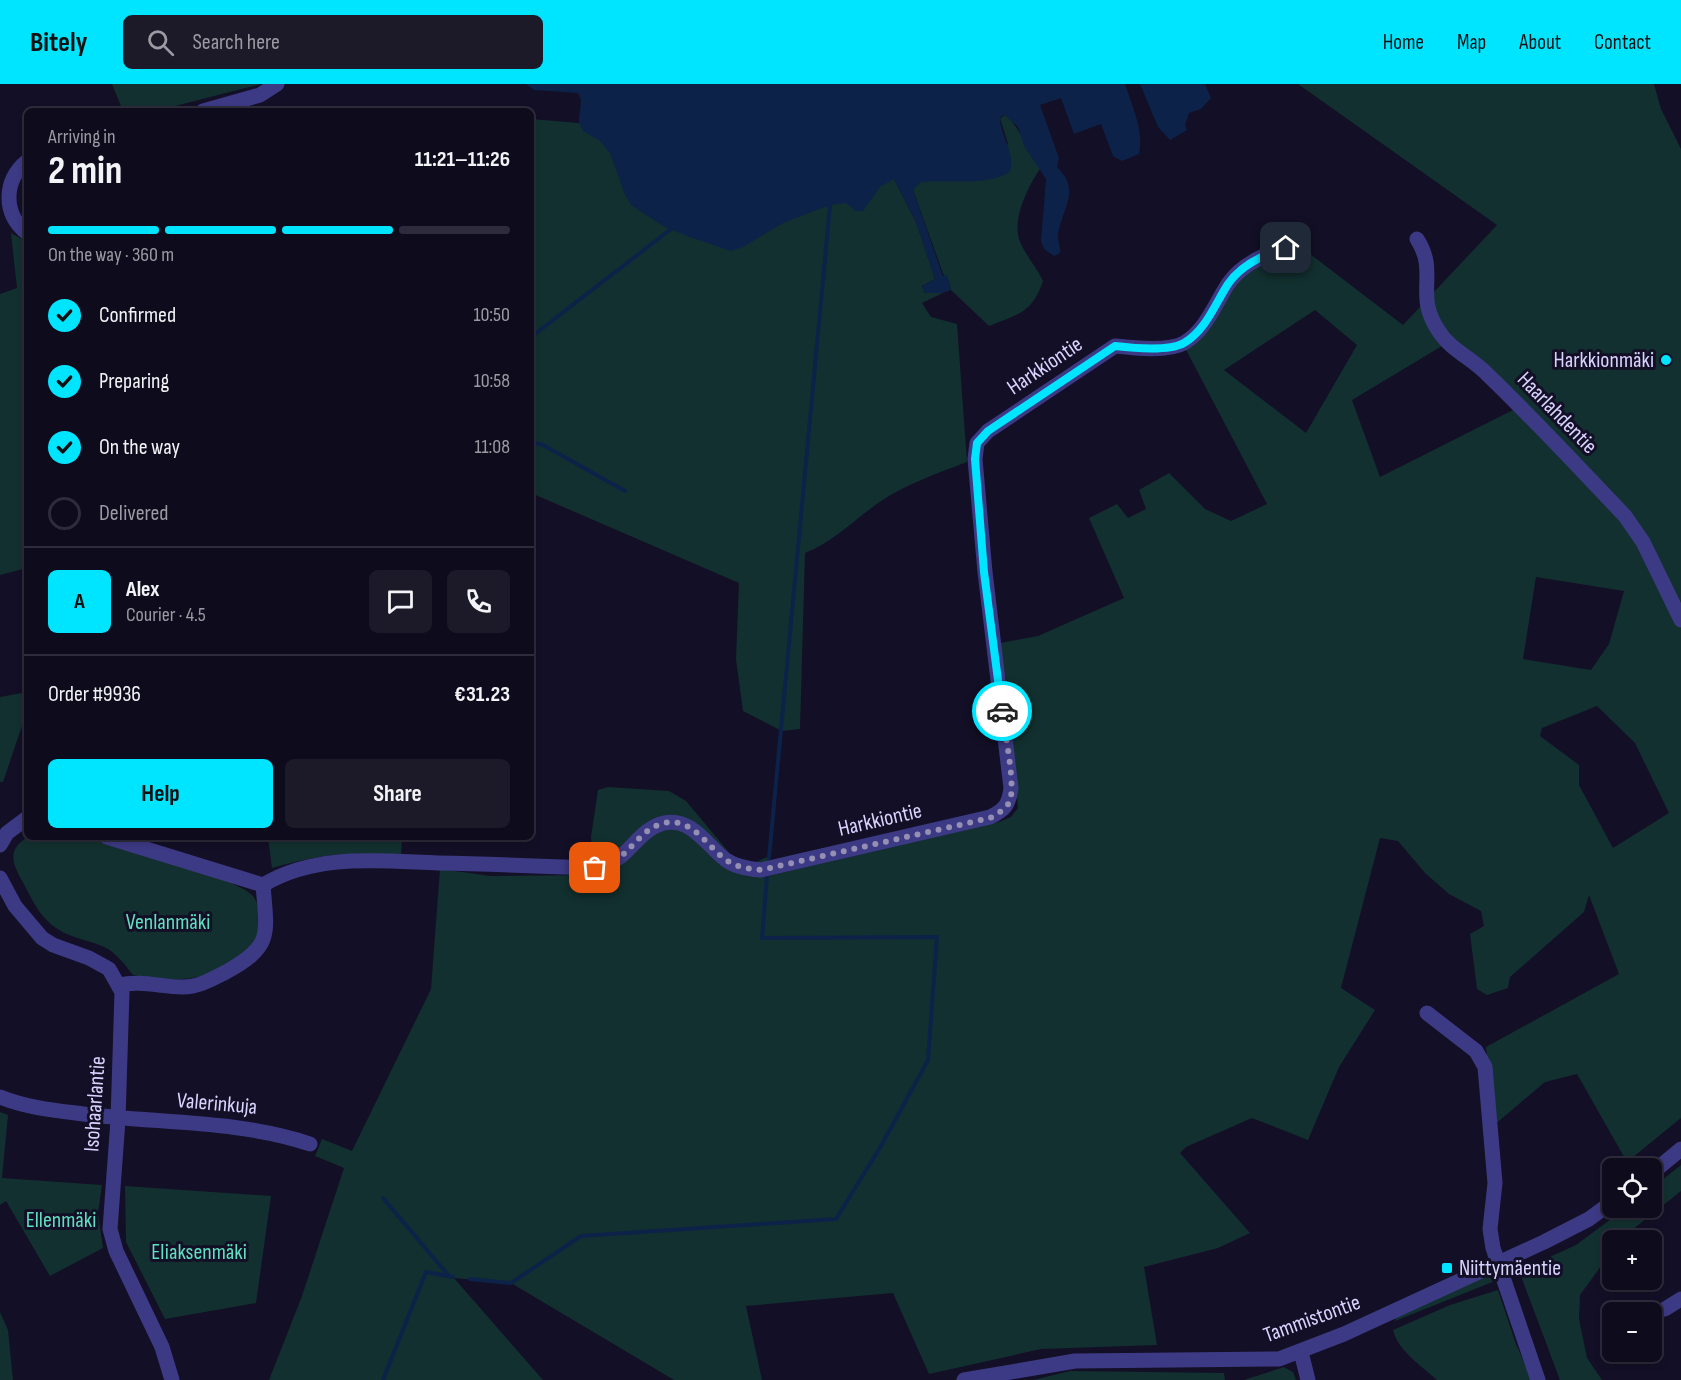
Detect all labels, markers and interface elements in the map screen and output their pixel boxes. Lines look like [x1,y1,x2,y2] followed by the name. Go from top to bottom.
[123,15,543,69] search box
[30,26,87,59] text: Bitely
[144,26,177,59] icon: search
[192,29,280,56] text: Search here
[1383,30,1424,55] text: Home
[1457,30,1486,55] text: Map
[1519,30,1561,55] text: About
[1594,30,1651,55] text: Contact
[48,125,116,149] text: Arriving in
[415,146,510,173] text: 11:21–11:26
[48,148,122,195] text: 2 min
[1260,222,1311,273] pin
[1269,231,1302,264] icon: home
[48,243,174,267] text: On the way · 360 m
[48,299,81,332] icon: check
[99,302,176,329] text: Confirmed
[474,303,510,327] text: 10:50
[1002,331,1088,401] street label: Harkkiontie
[1554,347,1654,374] place label: Harkkionmäki
[1659,353,1673,367] marker: Harkkionmäki
[48,365,81,398] icon: check
[1511,366,1603,460] street label: Haarlahdentie
[99,368,169,395] text: Preparing
[474,369,510,393] text: 10:58
[48,431,81,464] icon: check
[99,434,180,461] text: On the way
[475,435,510,459] text: 11:08
[99,500,168,527] text: Delivered
[369,570,432,633] button: chat
[447,570,510,633] button: phone
[126,576,159,603] text: Alex
[74,588,85,615] text: A
[126,603,206,627] text: Courier · 4.5
[48,681,141,708] text: Order #9936
[454,681,510,708] text: €31.23
[972,681,1032,741] courier
[986,695,1019,728] icon: car
[48,759,273,828] button: Help
[285,759,510,828] button: Share
[835,797,925,843] street label: Harkkiontie
[569,842,620,893] pin
[578,851,611,884] icon: bag
[126,909,210,936] park label: Venlanmäki
[78,1055,112,1153] street label: Isohaarlantie
[176,1087,258,1121] street label: Valerinkuja
[1602,1158,1662,1362] map controls
[1602,1158,1662,1218] button: locate
[26,1207,96,1234] park label: Ellenmäki
[1602,1230,1662,1290] button: +
[151,1239,247,1266] park label: Eliaksenmäki
[1459,1255,1561,1282] place label: Niittymäentie
[1440,1261,1454,1275] marker: Niittymäentie
[1260,1289,1364,1349] street label: Tammistontie
[1602,1302,1662,1362] button: −

